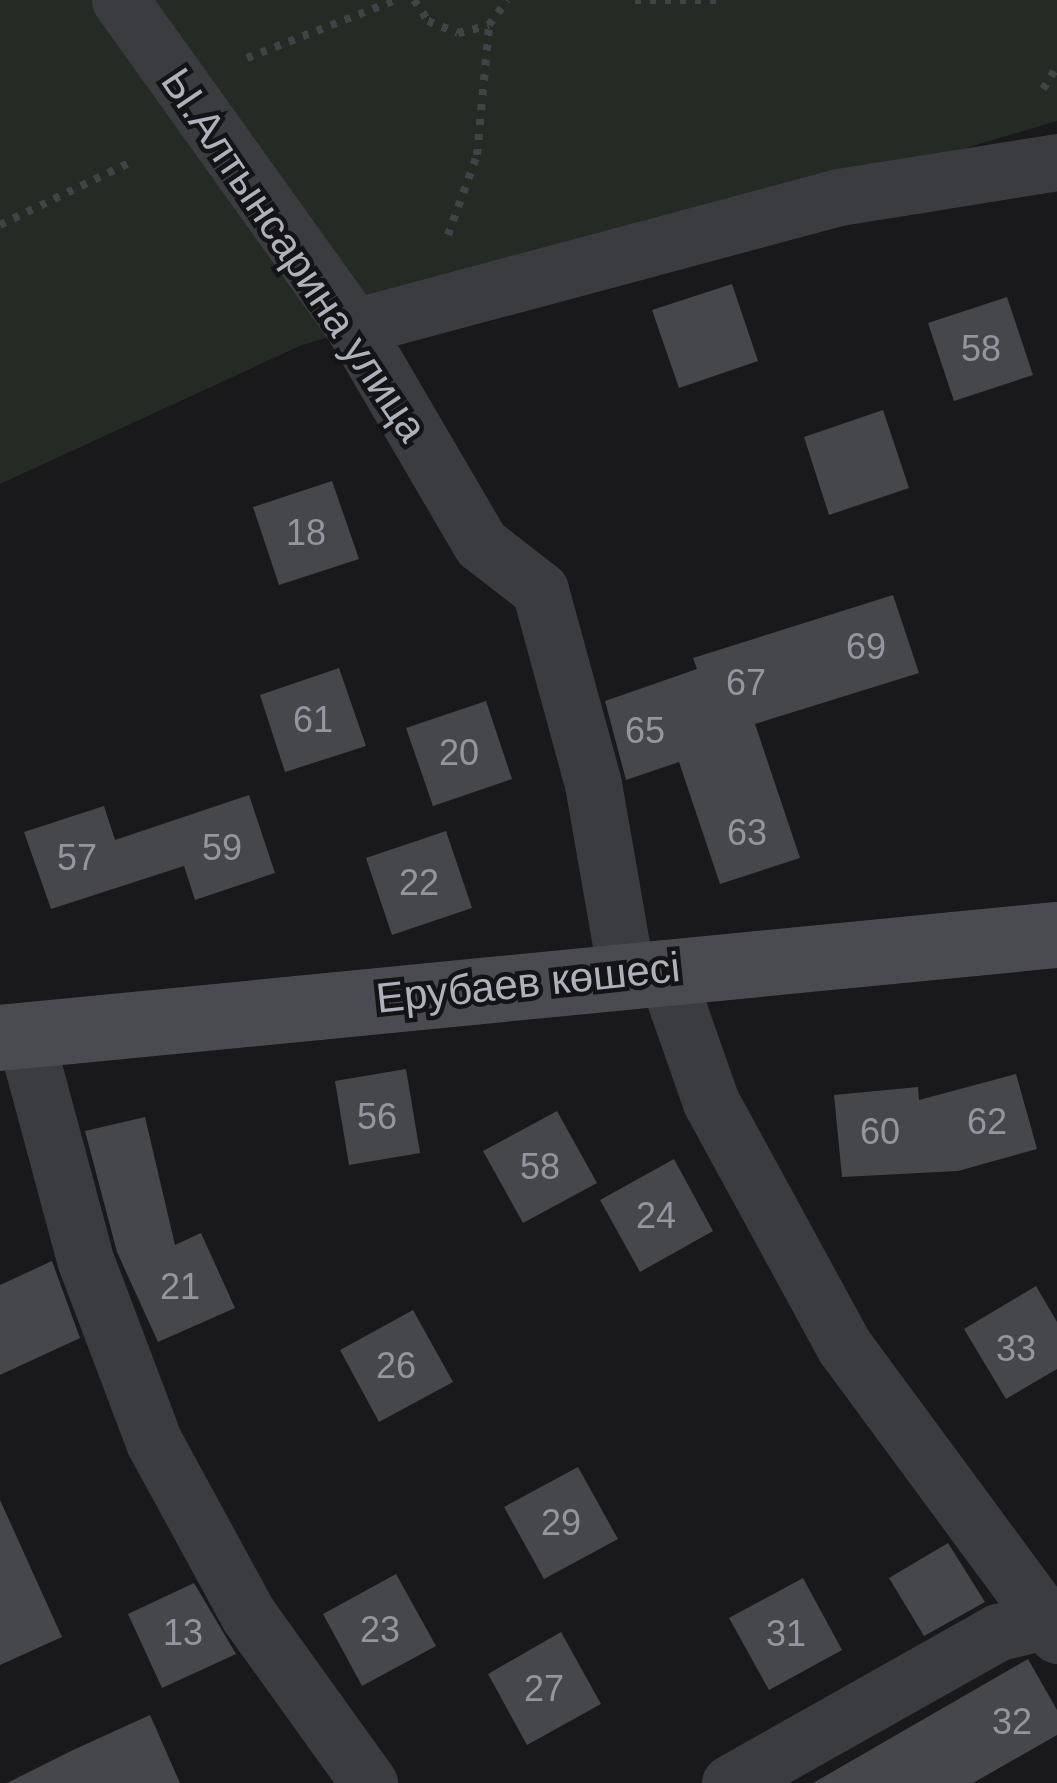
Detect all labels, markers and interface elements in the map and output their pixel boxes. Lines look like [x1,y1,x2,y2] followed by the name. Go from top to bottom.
[150,59,438,451] street label: Ы.Алтынсарина улица
[961,327,1001,371] house number: 58
[286,511,326,555] house number: 18
[846,625,886,669] house number: 69
[726,661,766,705] house number: 67
[293,698,333,742] house number: 61
[625,709,665,753] house number: 65
[439,731,479,775] house number: 20
[727,811,767,855] house number: 63
[202,826,242,870] house number: 59
[57,836,97,880] house number: 57
[399,861,439,905] house number: 22
[374,942,682,1024] street label: Ерубаев көшесі
[357,1095,397,1139] house number: 56
[967,1100,1007,1144] house number: 62
[860,1110,900,1154] house number: 60
[520,1145,560,1189] house number: 58
[636,1194,676,1238] house number: 24
[160,1265,200,1309] house number: 21
[996,1327,1036,1371] house number: 33
[376,1344,416,1388] house number: 26
[541,1501,581,1545] house number: 29
[360,1608,400,1652] house number: 23
[163,1611,203,1655] house number: 13
[766,1612,806,1656] house number: 31
[524,1667,564,1711] house number: 27
[992,1700,1032,1744] house number: 32

